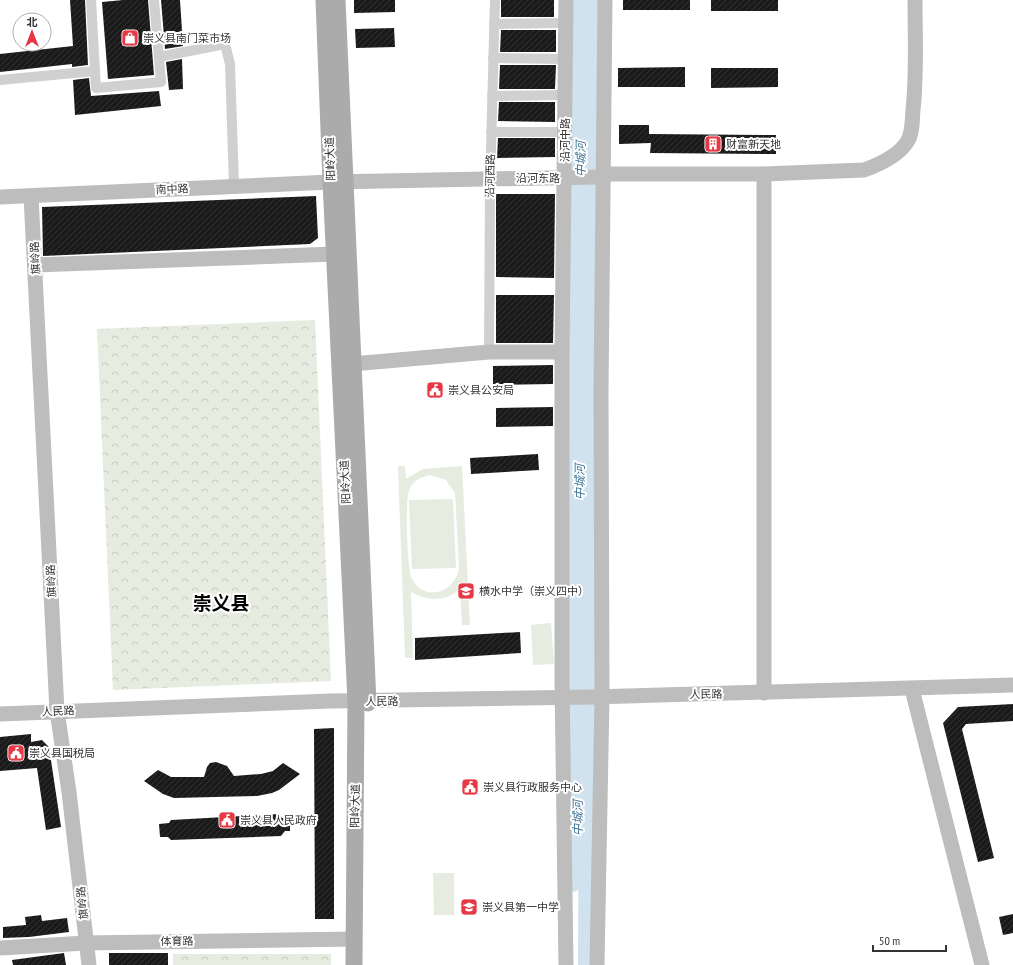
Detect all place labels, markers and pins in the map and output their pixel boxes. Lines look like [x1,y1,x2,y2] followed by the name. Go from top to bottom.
[120,28,140,48] shop icon: 崇义县南门菜市场
[143,31,231,45] place label: 崇义县南门菜市场
[703,134,723,154] building icon: 财富新天地
[726,137,781,151] place label: 财富新天地
[425,380,445,400] public building icon: 崇义县公安局
[448,383,514,397] place label: 崇义县公安局
[456,581,476,601] school or university icon: 横水中学（崇义四中）
[479,584,589,598] place label: 横水中学（崇义四中）
[6,743,26,763] public building icon: 崇义县国税局
[29,746,95,760] place label: 崇义县国税局
[460,777,480,797] public building icon: 崇义县行政服务中心
[483,780,582,794] place label: 崇义县行政服务中心
[217,810,237,830] public building icon: 崇义县人民政府
[240,813,317,827] place label: 崇义县人民政府
[459,897,479,917] school or university icon: 崇义县第一中学
[482,900,559,914] place label: 崇义县第一中学

